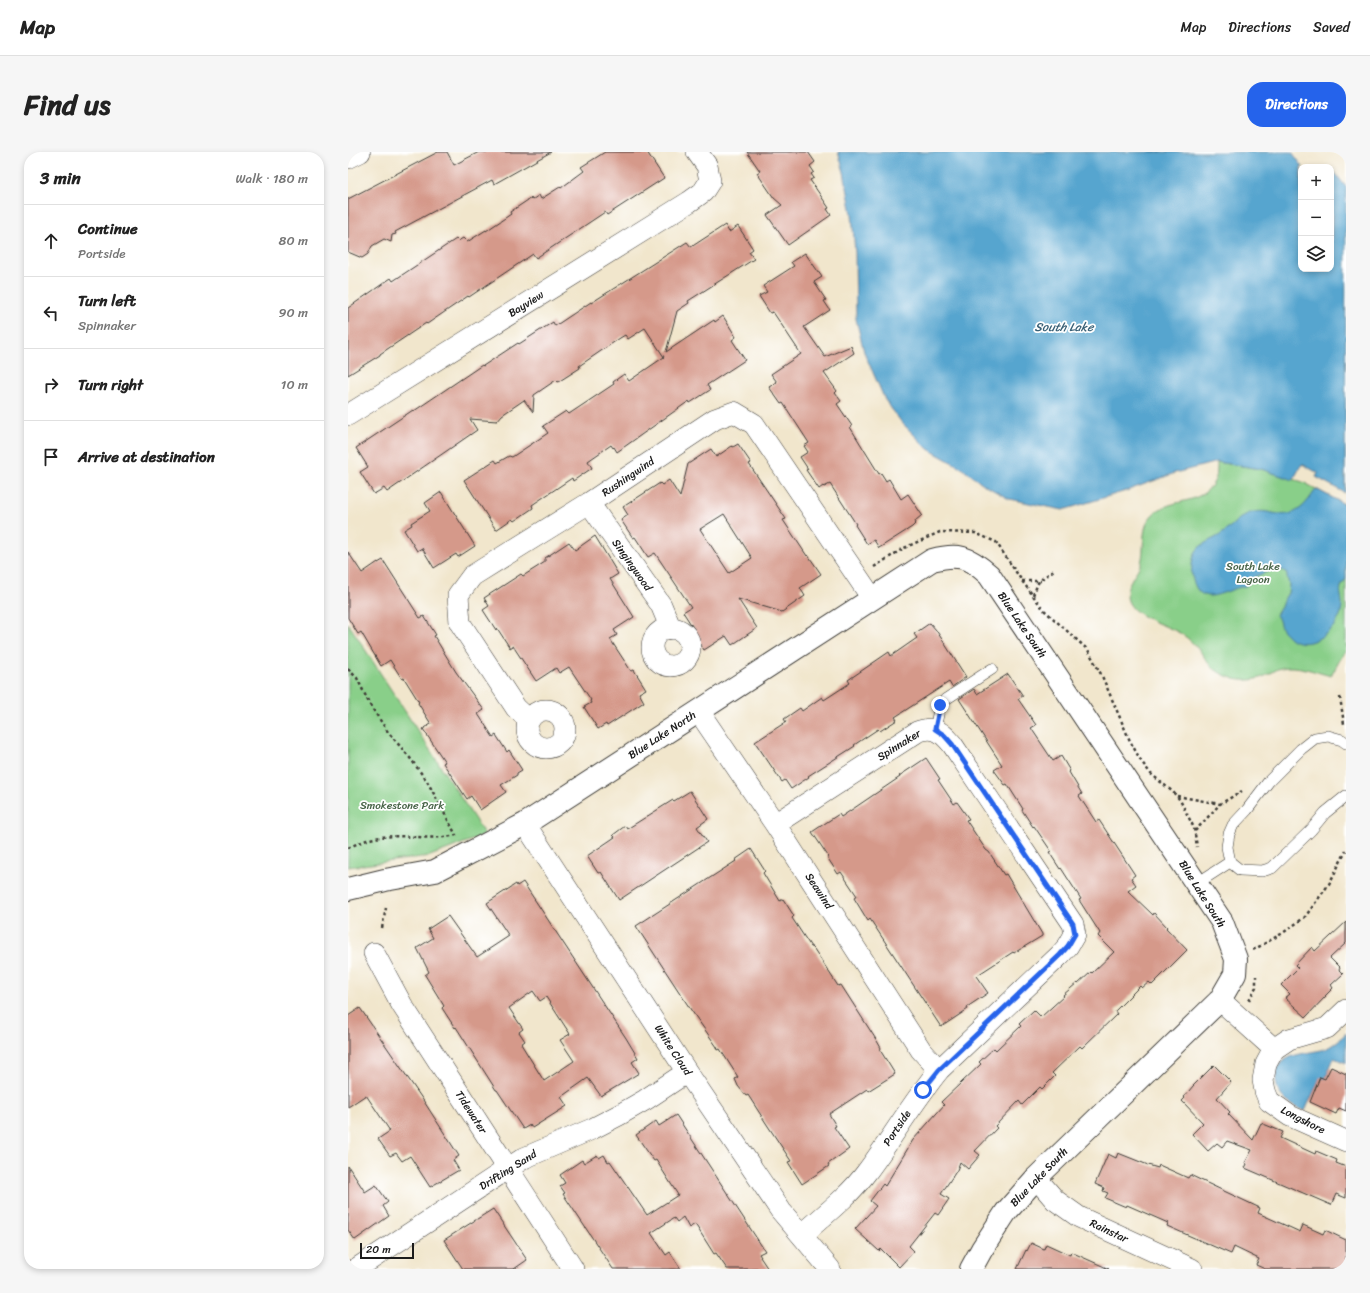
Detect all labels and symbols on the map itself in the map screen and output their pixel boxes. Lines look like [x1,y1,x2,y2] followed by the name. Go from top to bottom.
[504,285,548,322] street label: Bayview
[1035,316,1095,338] water label: South Lake
[598,452,659,502] street label: Rushingwind
[607,535,658,596] street label: Singingwood
[1226,557,1280,589] park label: South Lake Lagoon
[993,588,1052,662] street label: Blue Lake South
[931,696,949,714] route end
[624,706,700,764] street label: Blue Lake North
[873,723,926,766] street label: Spinnaker
[360,796,444,815] park label: Smokestone Park
[1174,856,1231,932] street label: Blue Lake South
[800,869,839,914] street label: Seawind
[649,1021,697,1080] street label: White Cloud
[914,1081,932,1099] route start
[450,1087,493,1139] street label: Tidewater
[1277,1101,1329,1140] street label: Longshore
[878,1105,917,1150] street label: Portside
[1005,1143,1073,1211] street label: Blue Lake South
[475,1144,542,1195] street label: Drifting Sand
[1087,1214,1133,1249] street label: Rainstar
[360,1241,414,1260] scale bar

